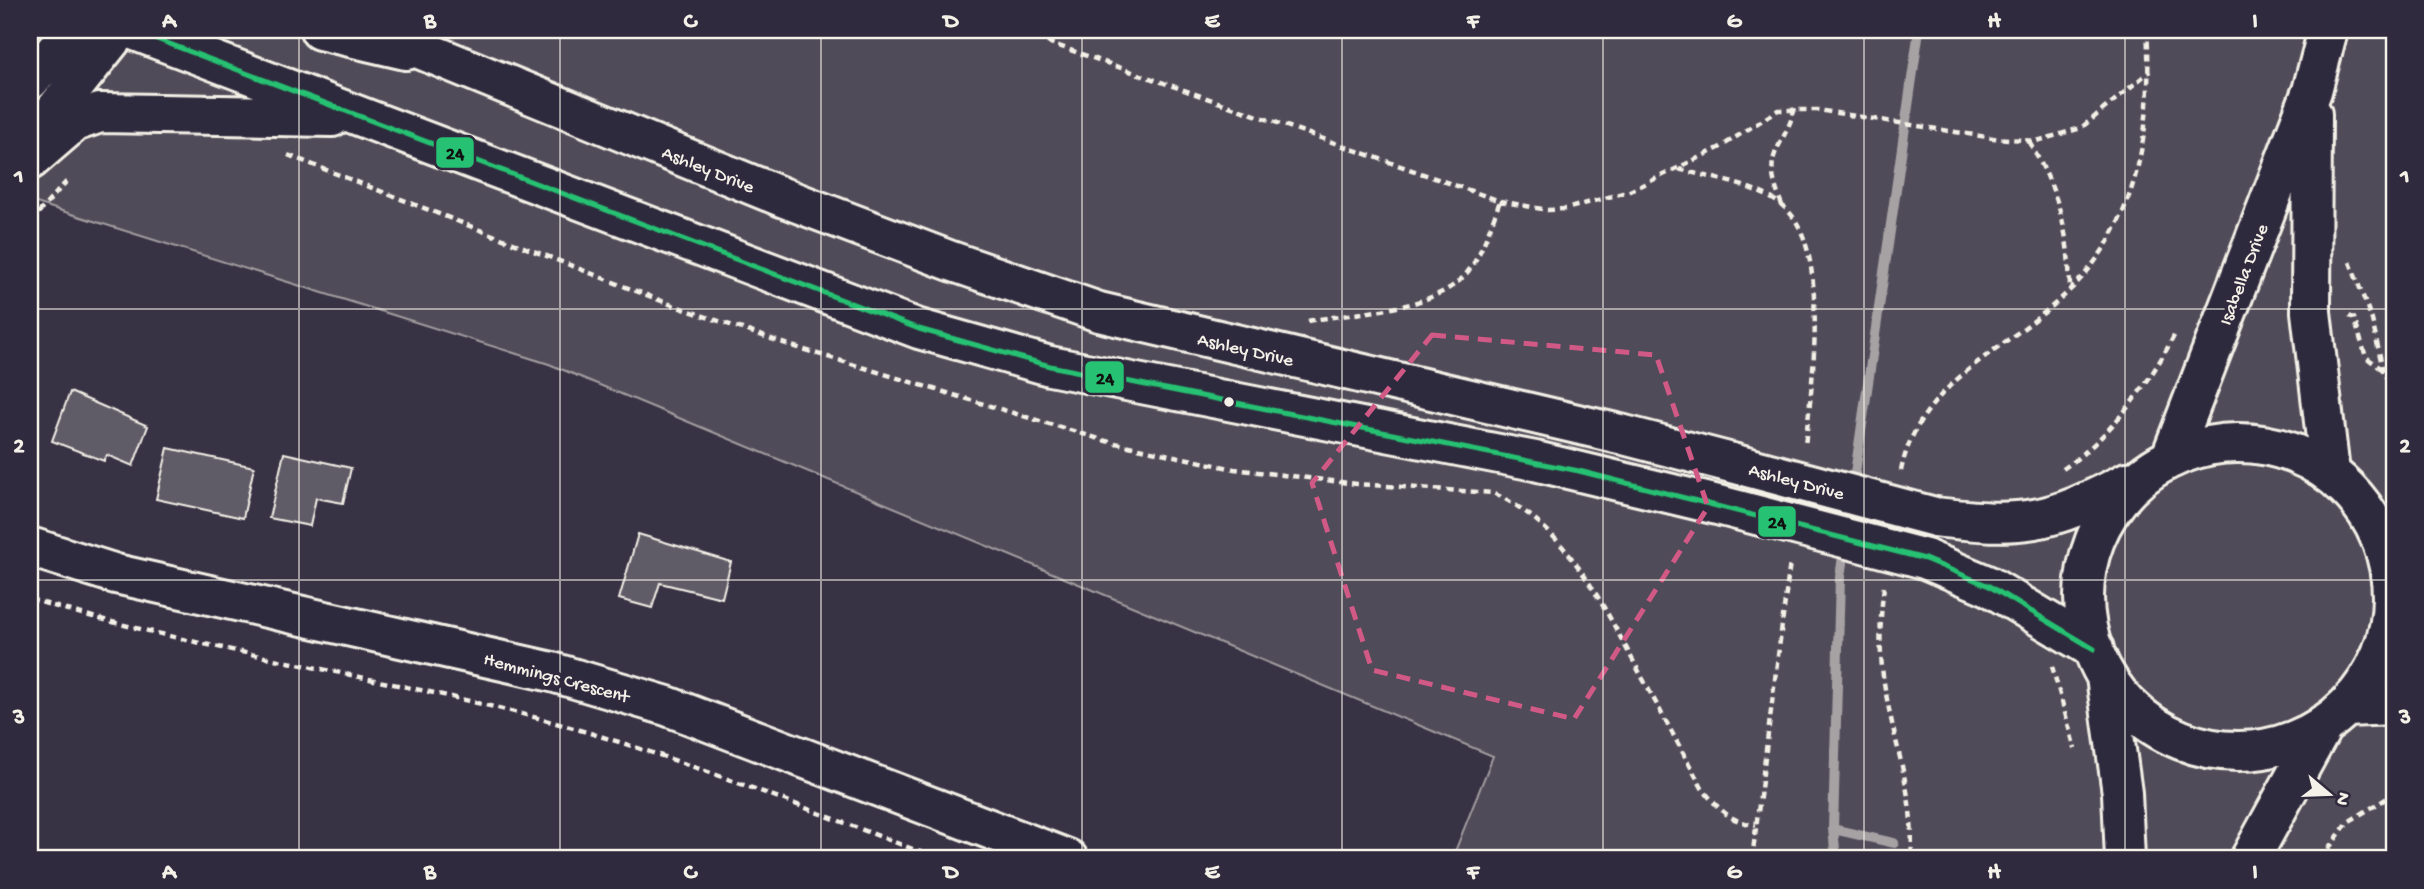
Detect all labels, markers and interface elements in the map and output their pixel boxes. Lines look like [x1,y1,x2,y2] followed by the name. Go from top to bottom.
[161,9,177,36] text: A
[423,9,437,36] text: B
[684,9,699,36] text: C
[942,9,960,36] text: D
[1205,9,1221,36] text: E
[1466,9,1481,36] text: F
[1727,9,1743,36] text: G
[1987,9,2001,36] text: H
[2252,9,2258,36] text: I
[435,136,475,169] line badge: 24
[658,142,757,200] street label: Ashley Drive
[446,144,465,167] text: 24
[13,164,24,191] text: 1
[2399,164,2410,191] text: 1
[2215,221,2275,329] street label: Isabella Drive
[1195,329,1296,374] street label: Ashley Drive
[1084,360,1125,394] line badge: 24
[1096,369,1115,392] text: 24
[1222,395,1236,409] unlabelled marker
[13,434,25,461] text: 2
[2399,434,2411,461] text: 2
[1746,460,1846,507] street label: Ashley Drive
[1757,505,1797,538] line badge: 24
[1768,513,1787,536] text: 24
[481,649,634,710] street label: Hemmings Crescent
[12,705,25,732] text: 3
[2398,705,2411,732] text: 3
[2294,760,2364,830] north arrow
[2329,789,2355,808] text: N
[161,860,177,887] text: A
[423,860,437,887] text: B
[684,860,699,887] text: C
[942,860,960,887] text: D
[1205,860,1221,887] text: E
[1466,860,1481,887] text: F
[1727,860,1743,887] text: G
[1987,860,2001,887] text: H
[2252,860,2258,887] text: I

